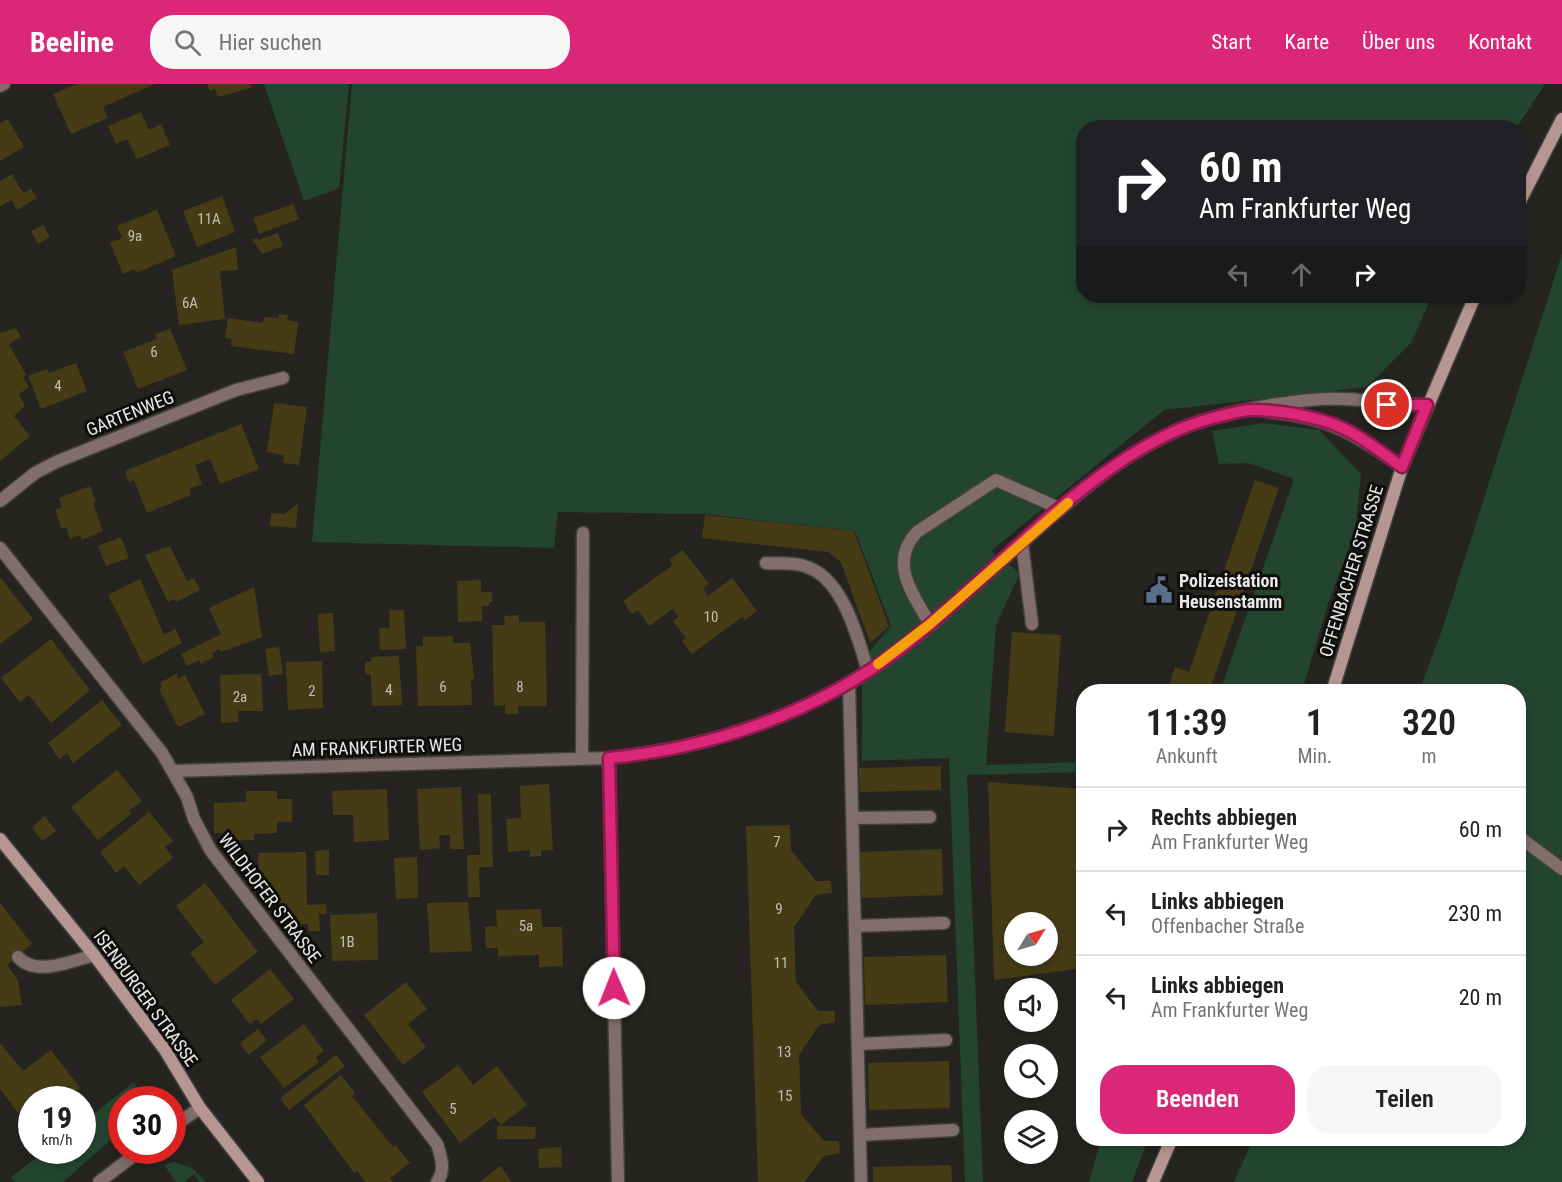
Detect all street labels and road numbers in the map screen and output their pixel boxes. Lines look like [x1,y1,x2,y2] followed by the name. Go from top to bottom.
[83,386,177,440] street label: GARTENWEG
[1315,482,1387,659] street label: OFFENBACHER STRASSE
[291,734,463,760] street label: AM FRANKFURTER WEG
[214,829,326,967] street label: WILDHOFER STRASSE
[90,926,202,1070] street label: ISENBURGER STRASSE

